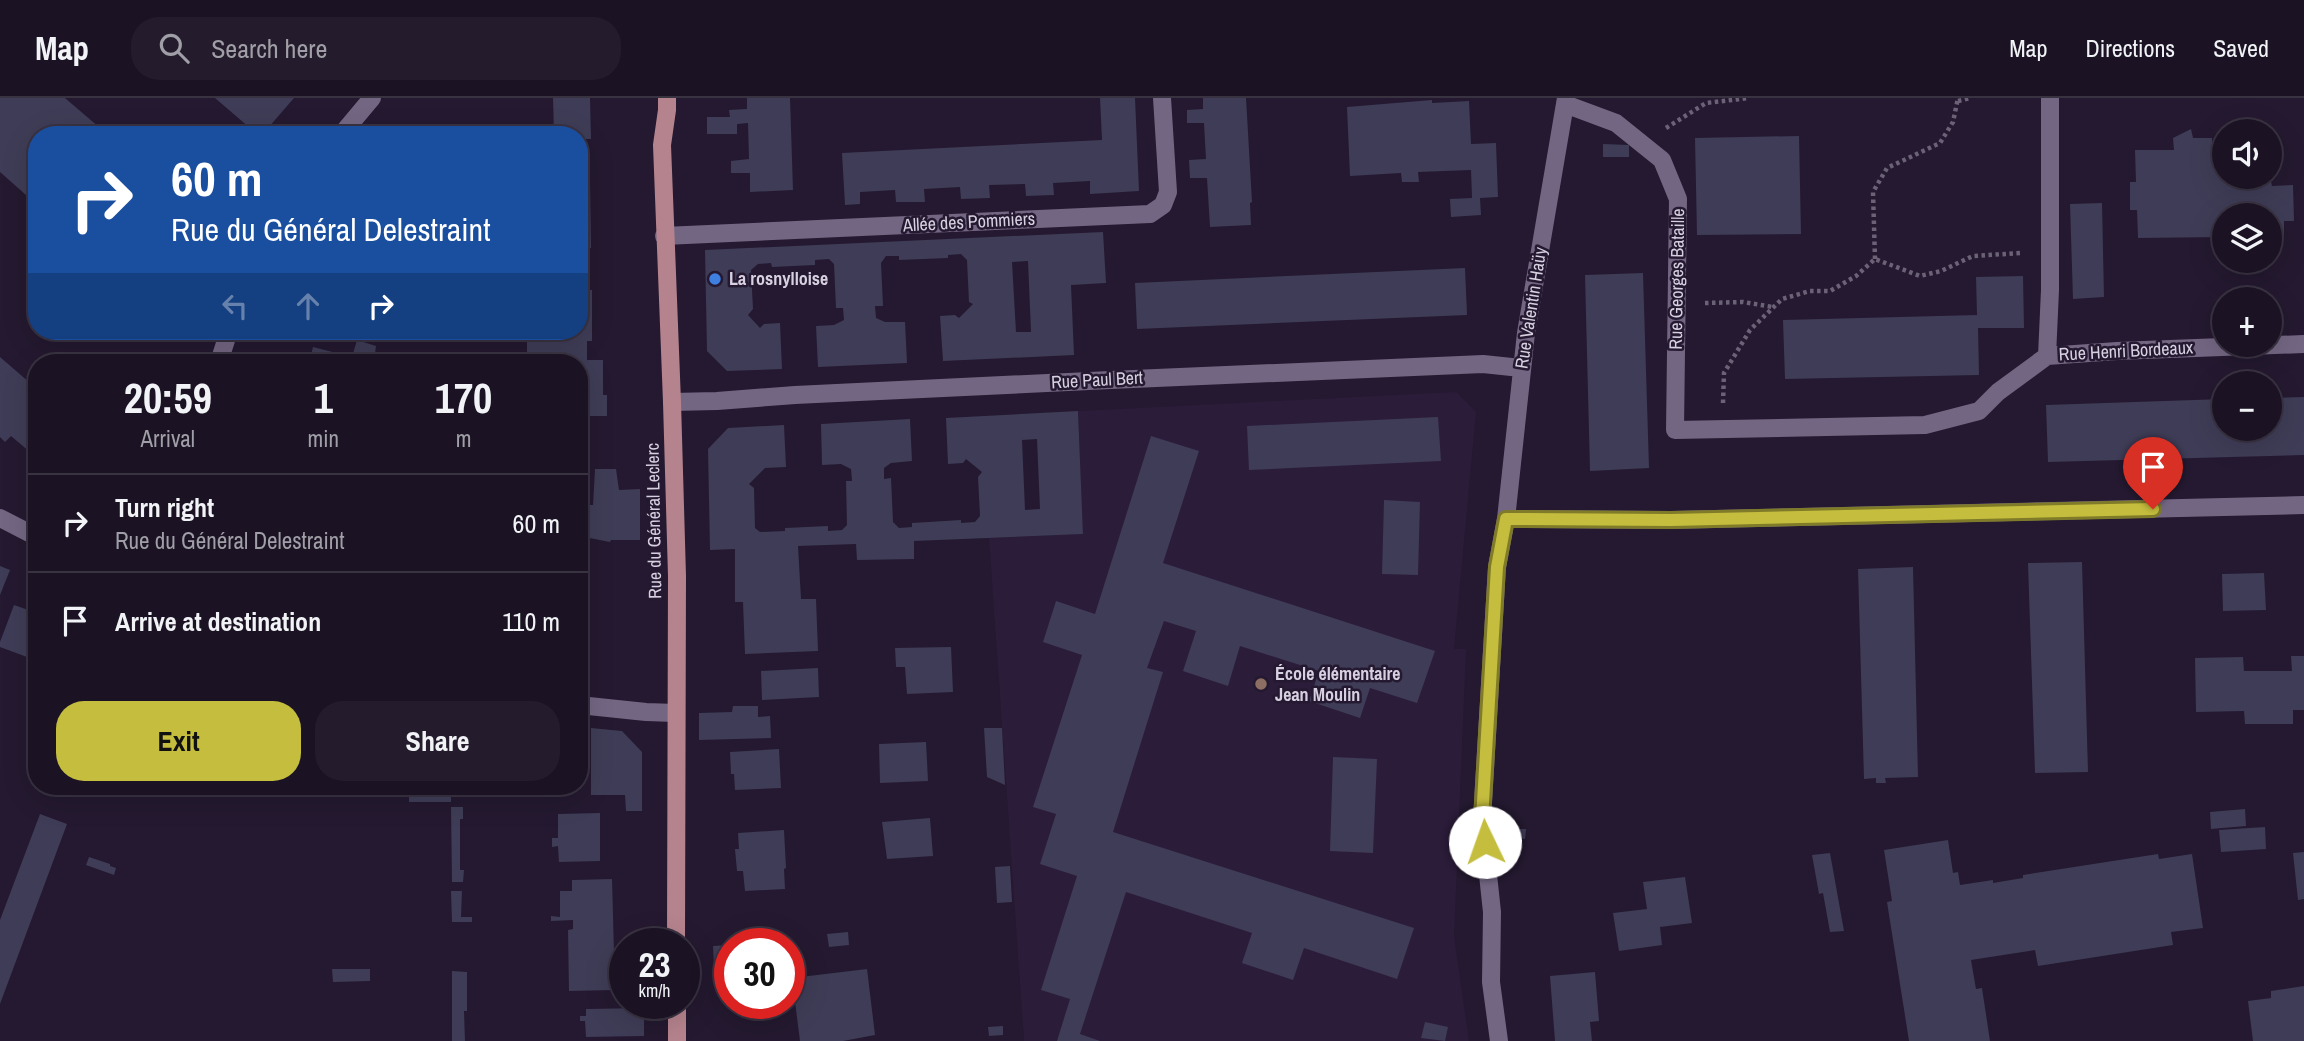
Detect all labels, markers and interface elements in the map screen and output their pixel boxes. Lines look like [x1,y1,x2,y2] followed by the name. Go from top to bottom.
[131,17,621,80] search box
[35,26,89,70] text: Map
[155,29,193,67] icon: search
[211,31,327,66] text: Search here
[2009,32,2047,64] text: Map
[2085,32,2175,64] text: Directions
[2213,32,2269,64] text: Saved
[2212,119,2282,441] map controls
[2212,119,2282,189] button: sound
[171,145,263,211] text: 60 m
[56,154,147,245] icon: right
[2212,203,2282,273] button: layers
[901,206,1036,237] street label: Allée des Pommiers
[171,208,490,251] text: Rue du Général Delestraint
[1663,208,1690,350] street label: Rue Georges Bataille
[1509,245,1553,371] street label: Rue Valentin Haüy
[729,266,828,291] place label: La rosnylloise
[707,271,723,287] marker: La rosnylloise
[216,287,254,325] icon: left
[289,287,327,325] icon: ahead
[362,287,400,325] icon: right
[2212,287,2282,357] button: +
[2058,334,2194,367] street label: Rue Henri Bordeaux
[1050,365,1144,394] street label: Rue Paul Bert
[124,370,212,426] text: 20:59
[314,370,333,426] text: 1
[435,370,492,426] text: 170
[2212,371,2282,441] button: −
[141,423,195,454] text: Arrival
[308,423,339,454] text: min
[456,423,471,454] text: m
[2123,437,2183,509] pin
[640,443,667,599] street label: Rue du Général Leclerc
[2134,448,2172,486] icon: arrive
[115,490,214,525] text: Turn right
[56,504,94,542] icon: right
[513,506,560,541] text: 60 m
[115,525,345,556] text: Rue du Général Delestraint
[56,602,94,640] icon: arrive
[115,604,321,639] text: Arrive at destination
[502,604,560,639] text: 110 m
[1275,661,1401,707] place label: École élémentaire Jean Moulin
[1253,676,1269,692] marker: École élémentaire Jean Moulin
[56,701,301,781] button: Exit
[315,701,560,781] button: Share
[1448,805,1522,879] position arrow
[714,928,805,1019] speed limit sign: 30
[639,941,670,988] text: 23
[639,978,671,1003] text: km/h

